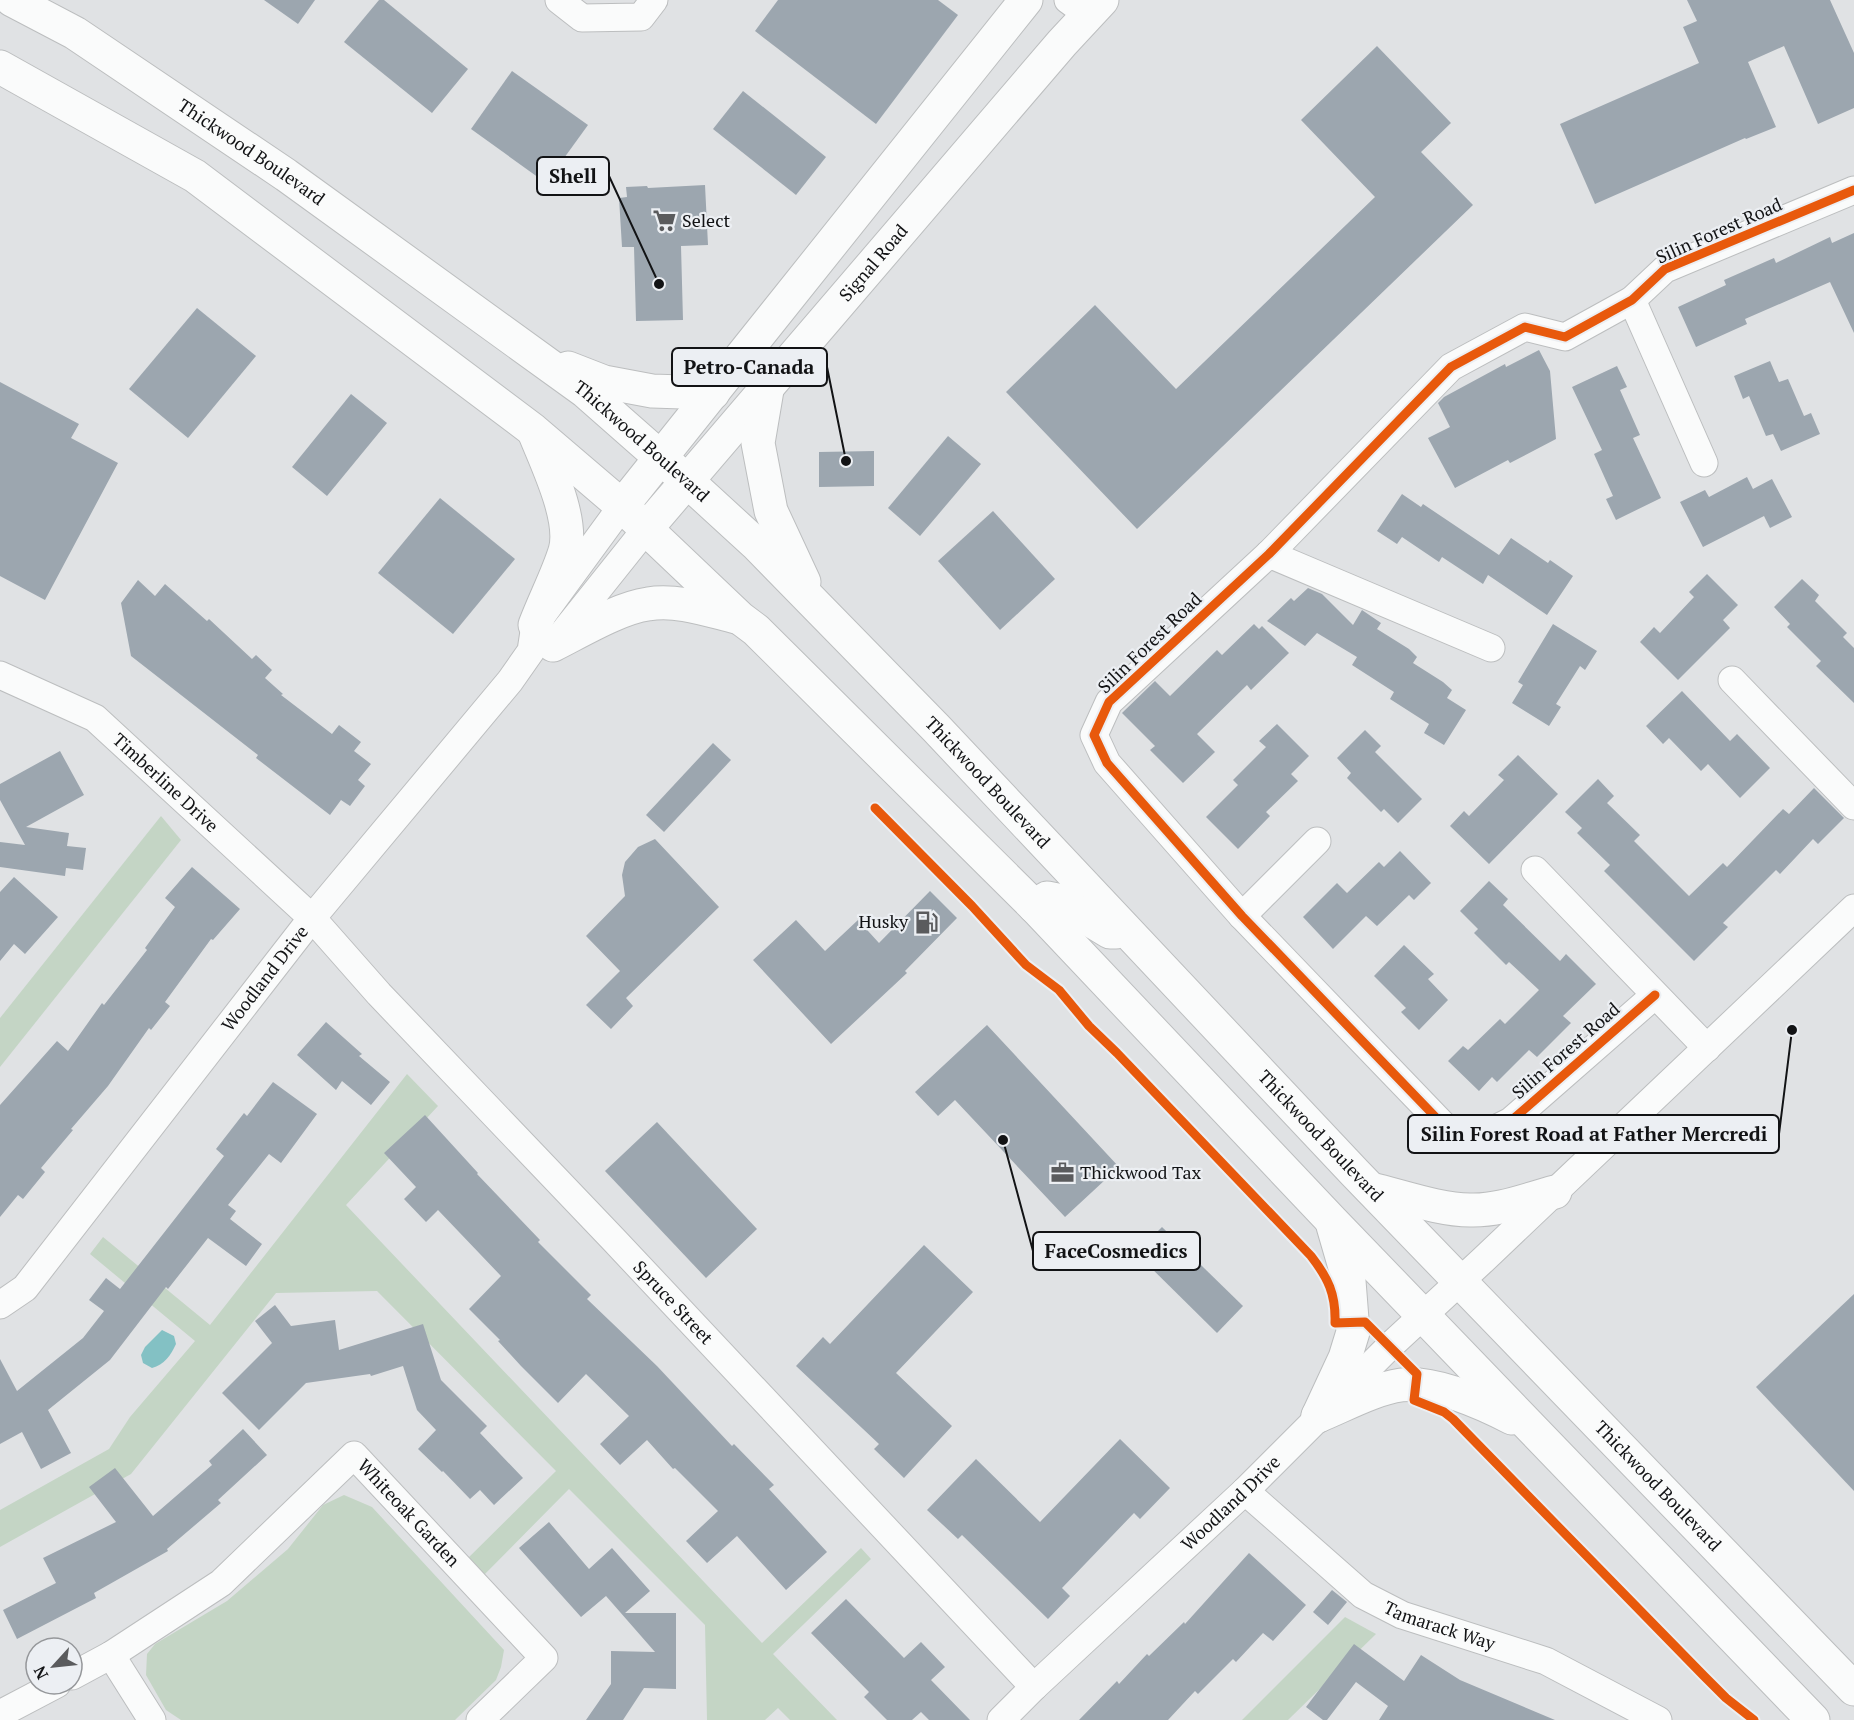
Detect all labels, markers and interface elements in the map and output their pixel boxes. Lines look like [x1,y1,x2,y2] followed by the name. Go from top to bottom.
[174,93,330,210] street label: Thickwood Boulevard
[537,157,609,195] callout: Shell
[549,162,597,189] text: Shell
[1652,192,1785,269] street label: Silin Forest Road
[651,208,677,234] supermarket icon: Select
[682,208,731,232] place label: Select
[833,219,913,306] street label: Signal Road
[672,348,827,386] callout: Petro-Canada
[683,353,815,380] text: Petro-Canada
[570,374,715,507] street label: Thickwood Boulevard
[1092,587,1206,698] street label: Silin Forest Road
[920,711,1056,853] street label: Thickwood Boulevard
[108,727,224,837] street label: Timberline Drive
[858,909,909,933] place label: Husky
[913,909,939,935] fuel station icon: Husky
[216,920,313,1036] street label: Woodland Drive
[1506,997,1624,1104] street label: Silin Forest Road
[1253,1065,1389,1207] street label: Thickwood Boulevard
[1408,1115,1779,1153] callout: Silin Forest Road at Father Mercredi
[1421,1120,1768,1147] text: Silin Forest Road at Father Mercredi
[1049,1160,1075,1186] office icon: Thickwood Tax
[1080,1160,1202,1184] place label: Thickwood Tax
[1033,1232,1200,1270] callout: FaceCosmedics
[1045,1237,1187,1264] text: FaceCosmedics
[628,1255,719,1349] street label: Spruce Street
[1590,1415,1727,1556] street label: Thickwood Boulevard
[1176,1450,1285,1555] street label: Woodland Drive
[353,1453,466,1572] street label: Whiteoak Garden
[1380,1595,1499,1655] street label: Tamarack Way
[24,1636,84,1696] north arrow
[28,1662,53,1683] text: N

